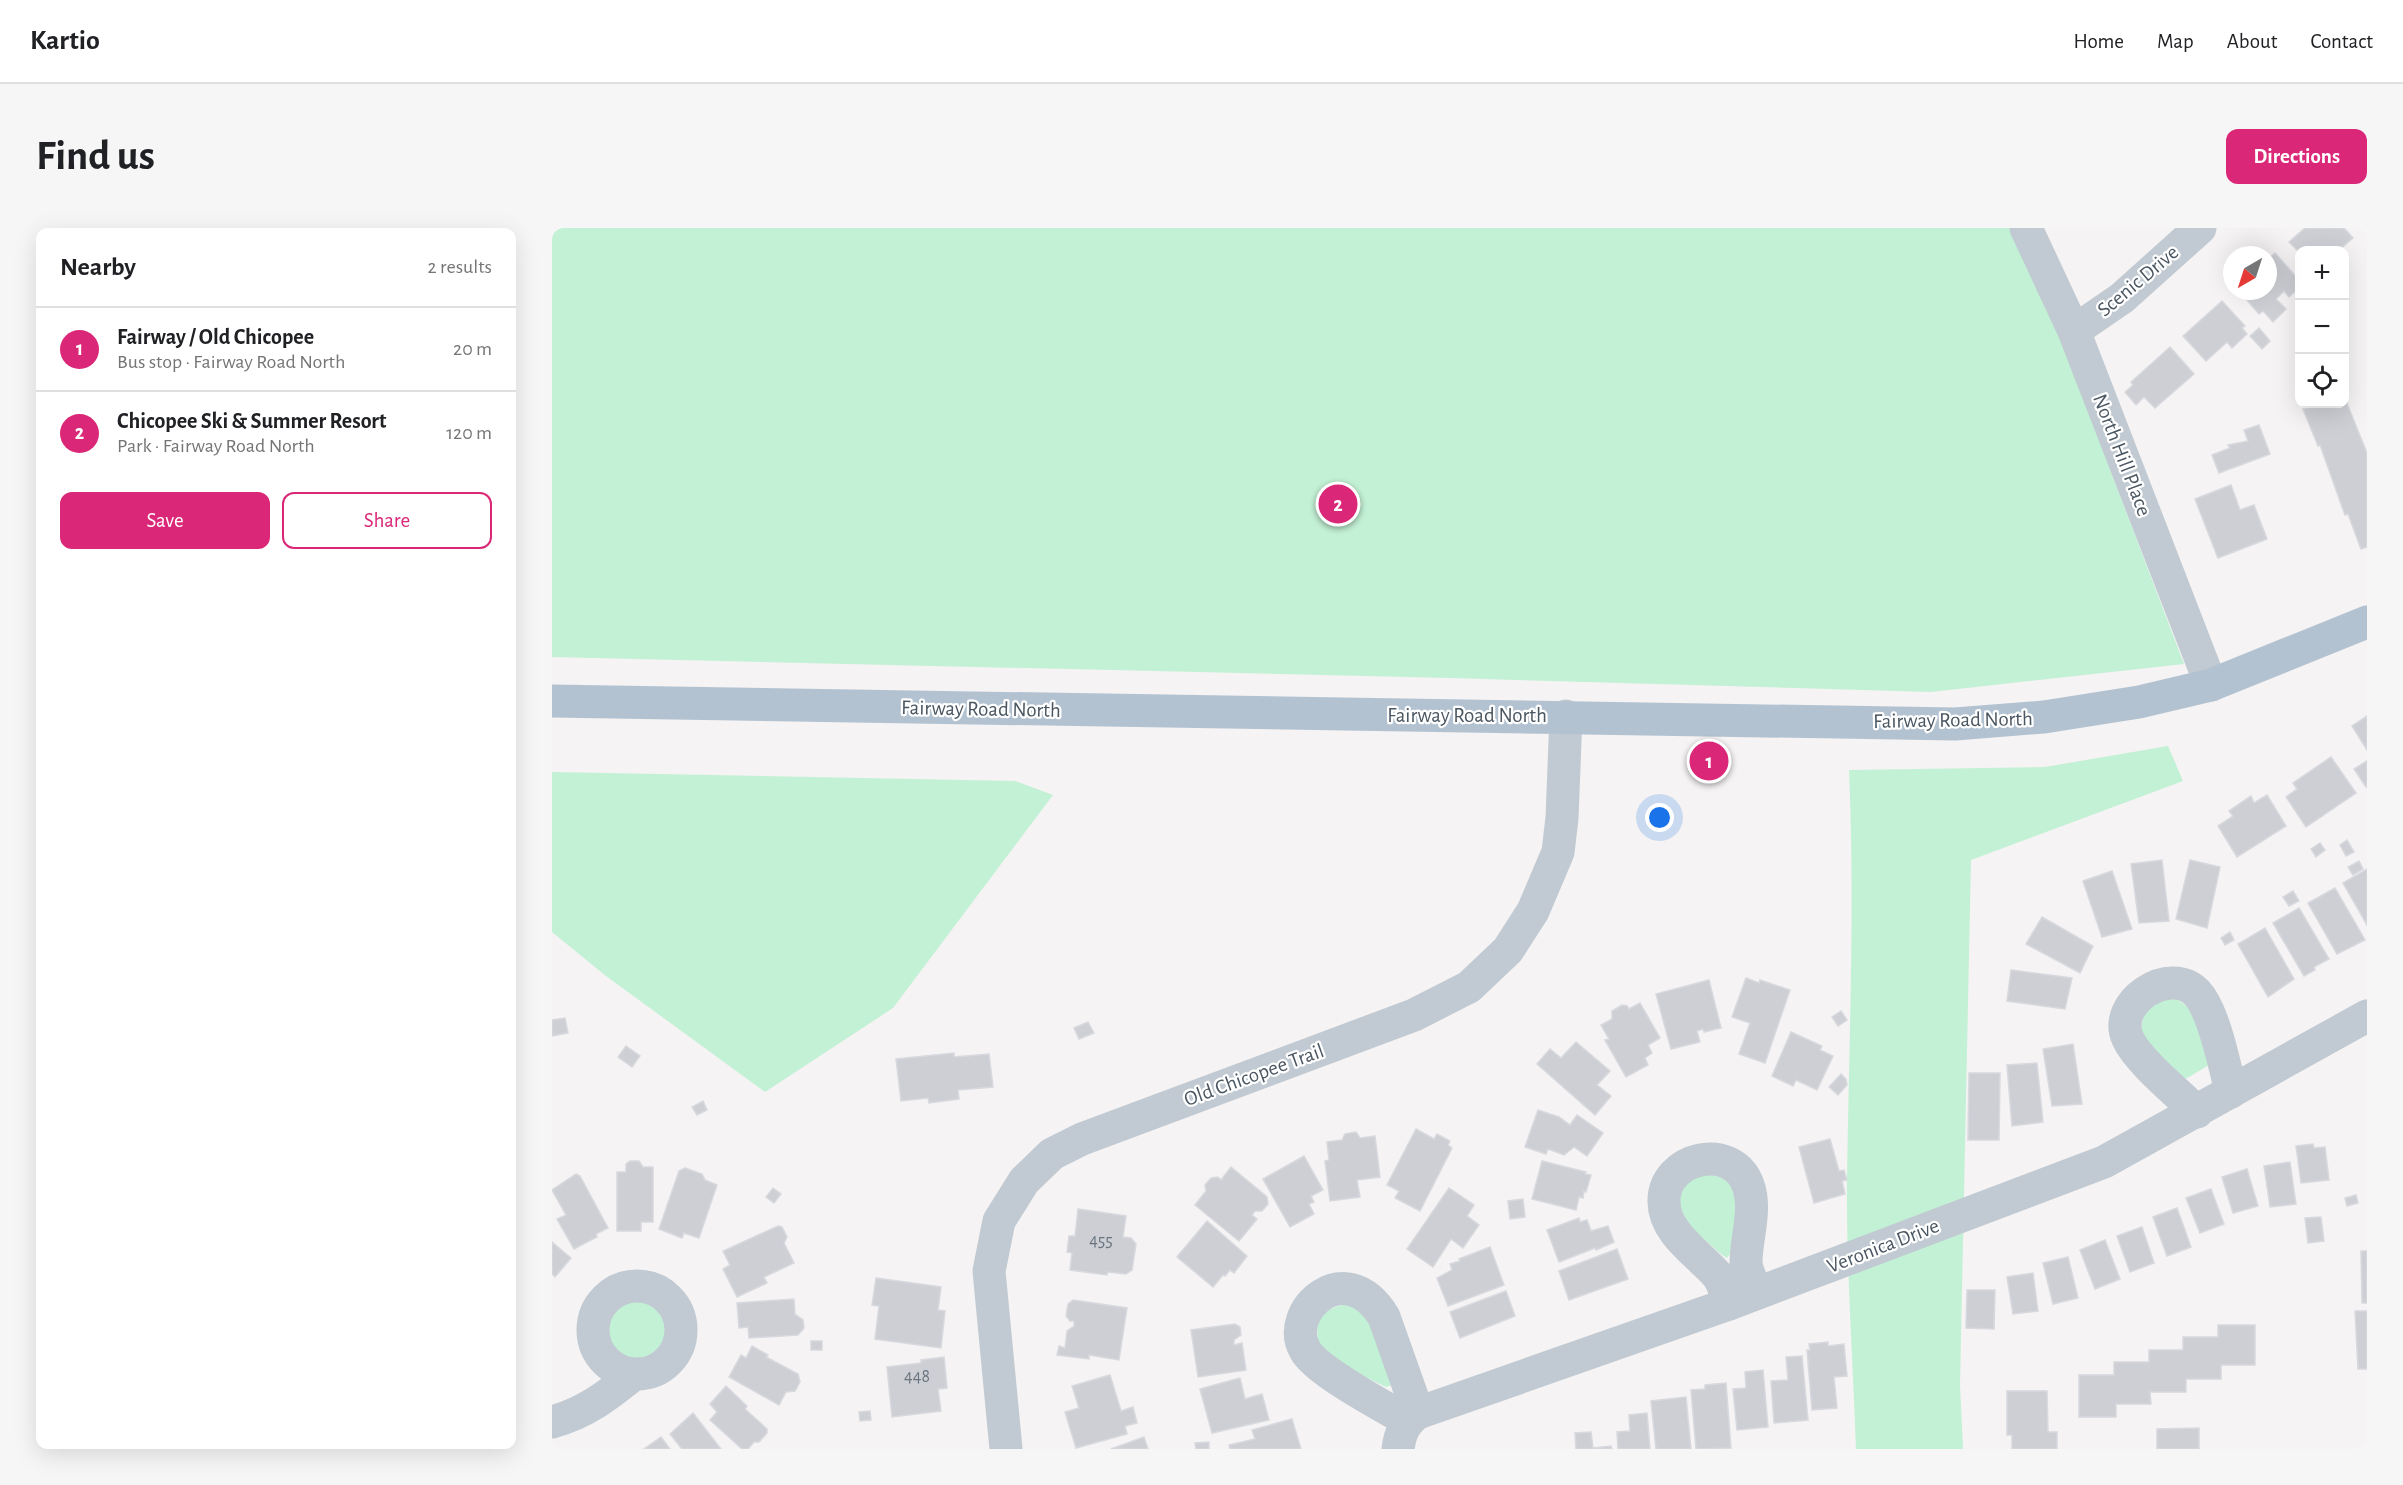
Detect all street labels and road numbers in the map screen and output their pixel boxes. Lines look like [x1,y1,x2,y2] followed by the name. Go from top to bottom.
[2094,241,2182,321] street label: Scenic Drive
[2089,391,2155,519] street label: North Hill Place
[901,697,1061,721] street label: Fairway Road North
[1387,705,1547,726] street label: Fairway Road North
[1873,708,2033,732] street label: Fairway Road North
[1181,1040,1327,1110] street label: Old Chicopee Trail
[1824,1215,1942,1277] street label: Veronica Drive

